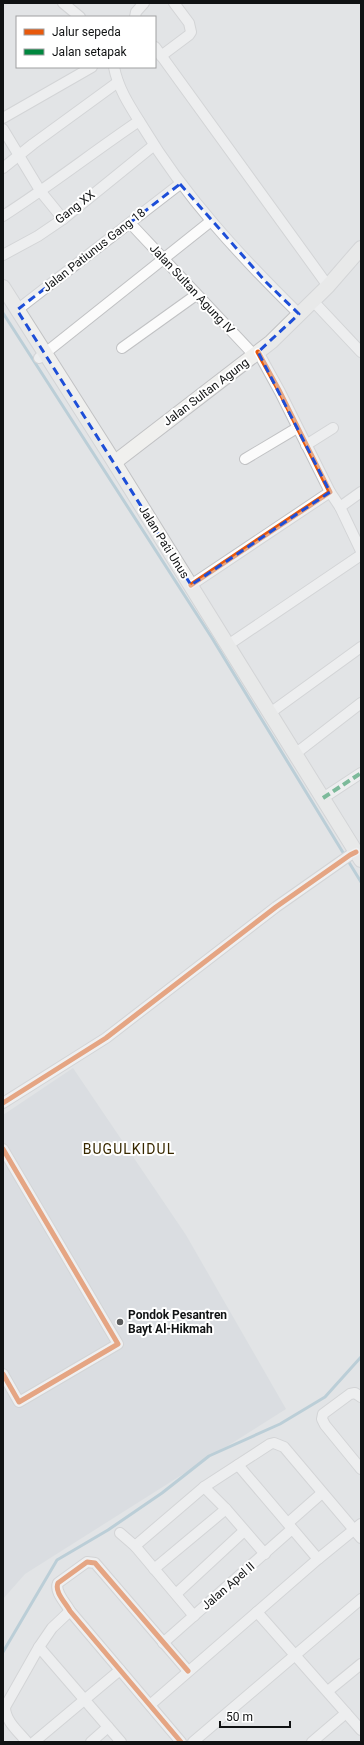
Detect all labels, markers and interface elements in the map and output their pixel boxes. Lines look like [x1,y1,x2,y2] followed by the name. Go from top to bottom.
[16,16,156,68] legend
[52,25,121,39] text: Jalur sepeda
[52,45,127,59] text: Jalan setapak
[53,187,98,227] street label: Gang XX
[40,205,148,294] street label: Jalan Patiunus Gang 18
[147,241,237,337] street label: Jalan Sultan Agung IV
[160,355,252,429] street label: Jalan Sultan Agung
[136,503,192,581] street label: Jalan Pati Unus
[83,1141,175,1157] district label: BUGULKIDUL
[128,1308,227,1336] place label: Pondok Pesantren Bayt Al-Hikmah
[115,1317,125,1327] marker: Pondok Pesantren Bayt Al-Hikmah
[199,1559,257,1613] street label: Jalan Apel II
[220,1703,290,1729] scale bar
[226,1710,253,1724] text: 50 m

